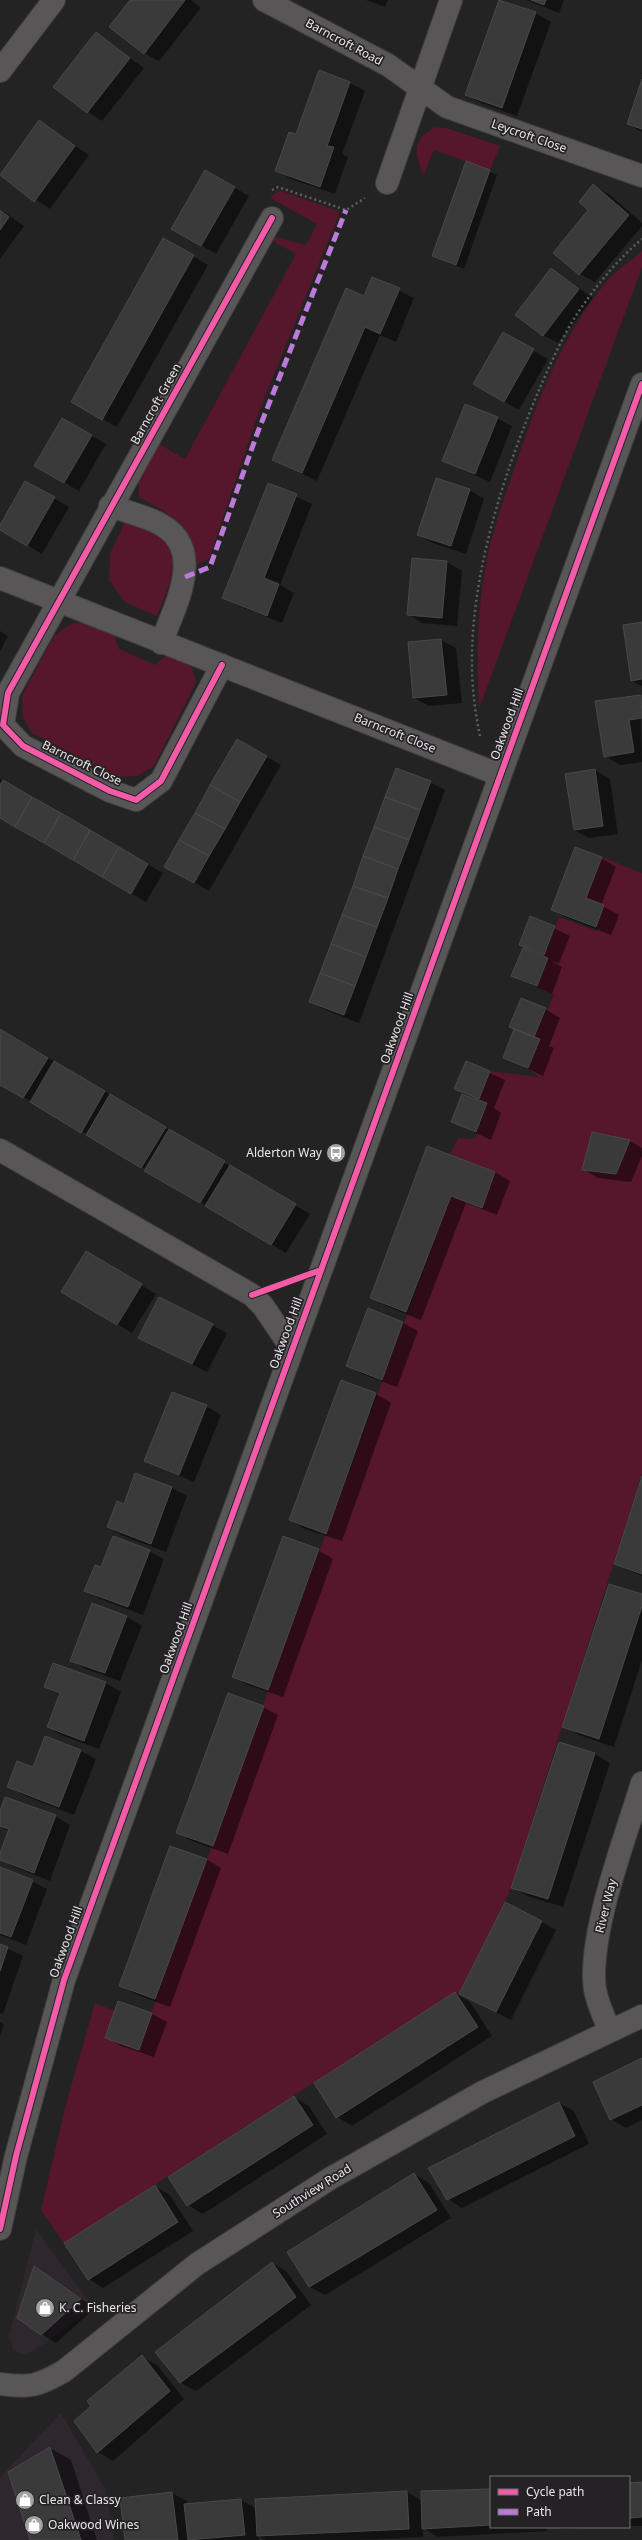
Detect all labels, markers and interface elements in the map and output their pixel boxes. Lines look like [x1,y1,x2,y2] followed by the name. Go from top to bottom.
[303,14,386,69] street label: Barncroft Road
[489,115,569,156] street label: Leycroft Close
[126,360,185,448] street label: Barncroft Green
[486,686,527,762] street label: Oakwood Hill
[352,708,439,757] street label: Barncroft Close
[40,736,125,789] street label: Barncroft Close
[376,990,417,1066] street label: Oakwood Hill
[325,1142,347,1164] bus stop icon: Alderton Way
[246,1144,323,1161] place label: Alderton Way
[265,1295,306,1371] street label: Oakwood Hill
[155,1600,196,1676] street label: Oakwood Hill
[591,1876,621,1935] street label: River Way
[45,1904,86,1980] street label: Oakwood Hill
[269,2159,354,2222] street label: Southview Road
[34,2297,56,2319] shop icon: K. C. Fisheries
[59,2299,137,2316] place label: K. C. Fisheries
[490,2476,630,2528] legend
[526,2483,584,2500] text: Cycle path
[14,2489,36,2511] shop icon: Clean & Classy
[39,2491,122,2508] place label: Clean & Classy
[526,2503,552,2520] text: Path
[23,2514,45,2536] shop icon: Oakwood Wines
[48,2516,139,2533] place label: Oakwood Wines

